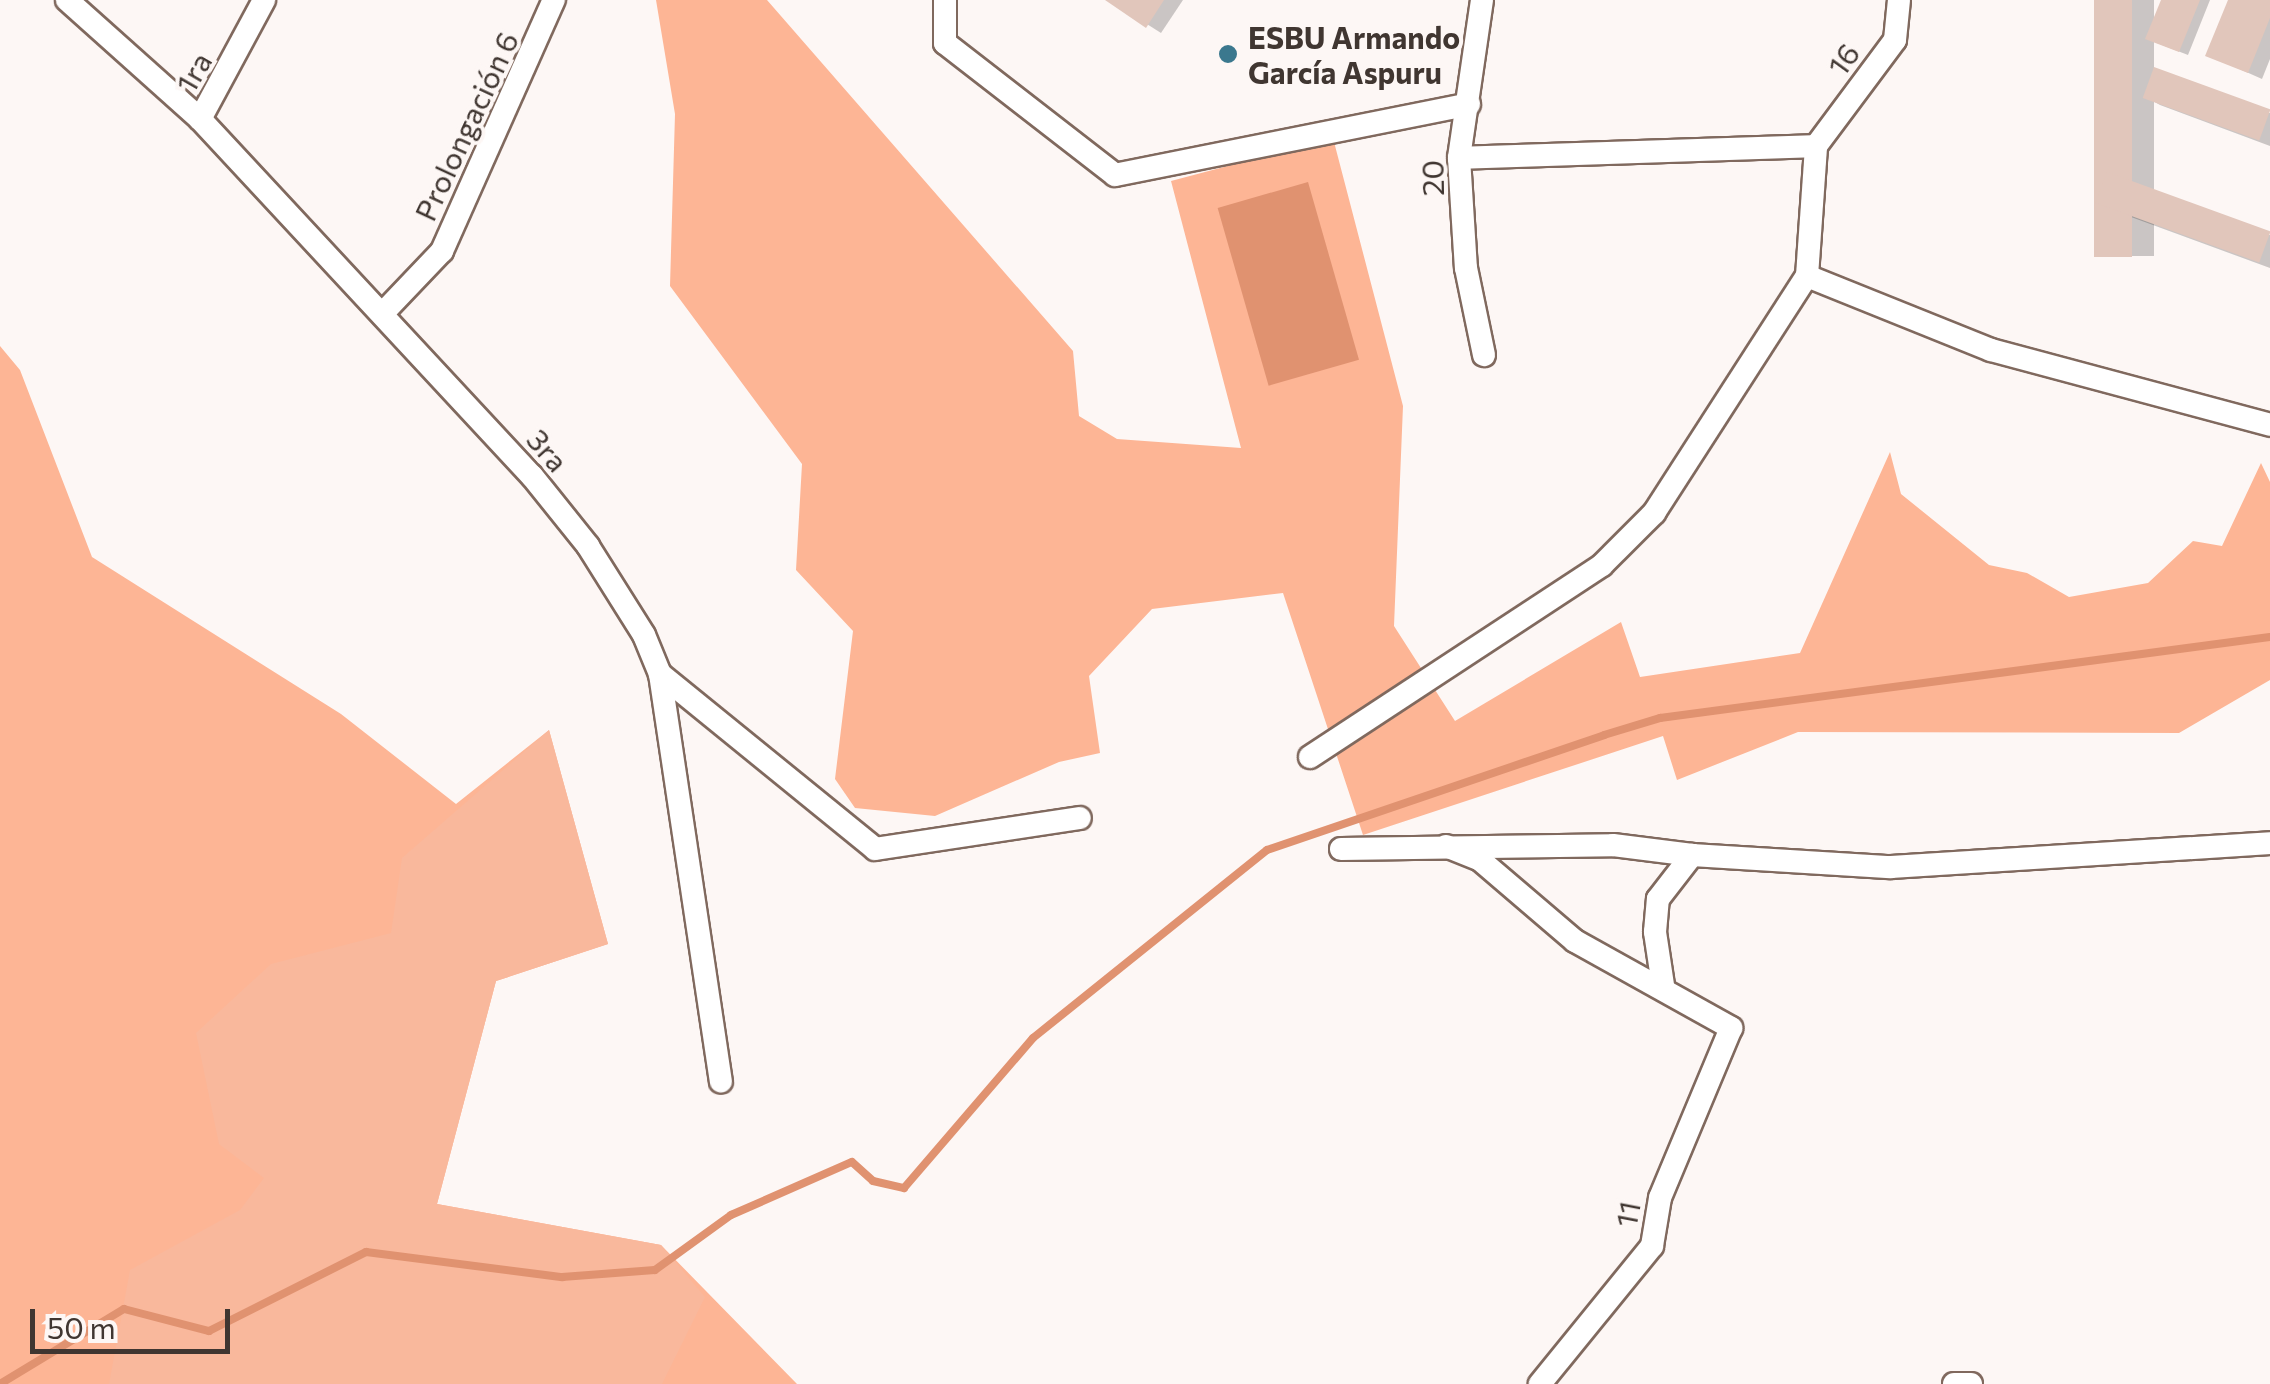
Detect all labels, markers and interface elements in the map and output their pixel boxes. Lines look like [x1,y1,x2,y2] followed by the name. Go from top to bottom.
[1248,19,1460,90] place label: ESBU Armando García Aspuru
[407,26,525,226] street label: Prolongación 6
[1819,36,1867,82] street label: 16
[1217,43,1239,65] marker: ESBU Armando García Aspuru
[167,46,219,98] street label: 1ra
[1414,160,1450,196] street label: 20
[520,421,576,479] street label: 3ra
[1607,1198,1647,1230] street label: 11
[35,1289,235,1351] scale bar
[47,1308,116,1345] text: 50 m

